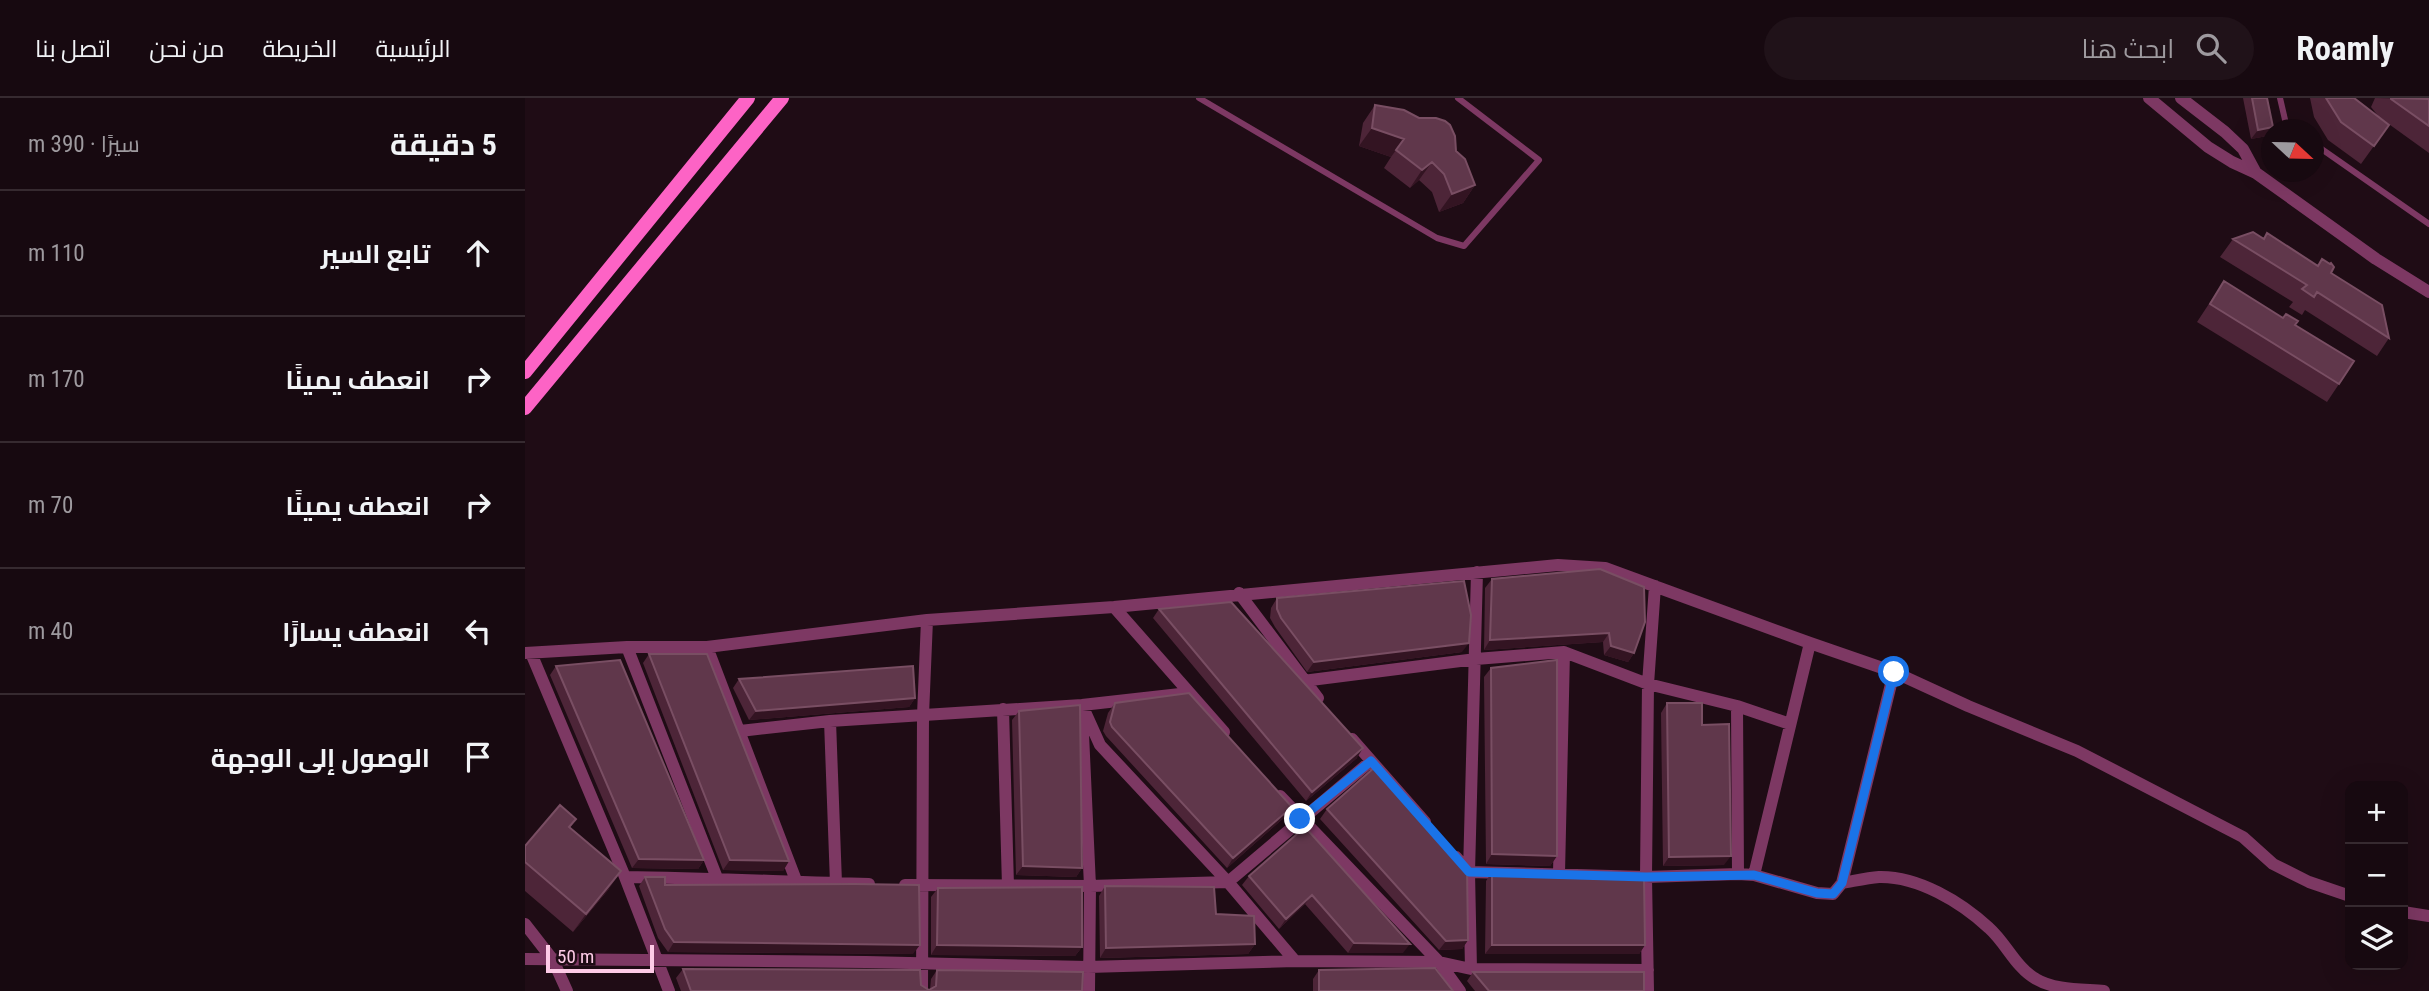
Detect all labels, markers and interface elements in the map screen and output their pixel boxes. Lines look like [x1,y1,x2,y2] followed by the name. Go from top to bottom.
[1764,17,2254,80] search box
[2192,29,2230,67] icon: search
[2296,29,2394,68] text: Roamly
[2081,34,2174,64] text: ابحث هنا
[35,35,111,63] text: اتصل بنا
[149,35,225,63] text: من نحن
[263,35,337,63] text: الخريطة
[375,35,451,63] text: الرئيسية
[2261,119,2324,182] north arrow
[390,127,497,162] text: 5 دقيقة
[28,131,140,158] text: سيرًا · 390 m
[459,234,497,272] icon: ahead
[321,239,430,269] text: تابع السير
[28,240,85,267] text: 110 m
[459,360,497,398] icon: right
[285,365,430,395] text: انعطف يمينًا
[28,366,85,393] text: 170 m
[459,486,497,524] icon: right
[285,491,430,521] text: انعطف يمينًا
[28,492,73,519] text: 70 m
[459,612,497,650] icon: left
[282,617,430,647] text: انعطف يسارًا
[28,618,73,645] text: 40 m
[1878,656,1909,687] route start
[459,738,497,776] icon: arrive
[211,743,430,773] text: الوصول إلى الوجهة
[2345,781,2408,970] map controls
[2345,781,2408,844] button: +
[1284,803,1315,834] route end
[2345,844,2408,907] button: −
[2345,907,2408,970] button: layers
[546,942,655,974] scale bar
[557,945,594,968] text: 50 m

